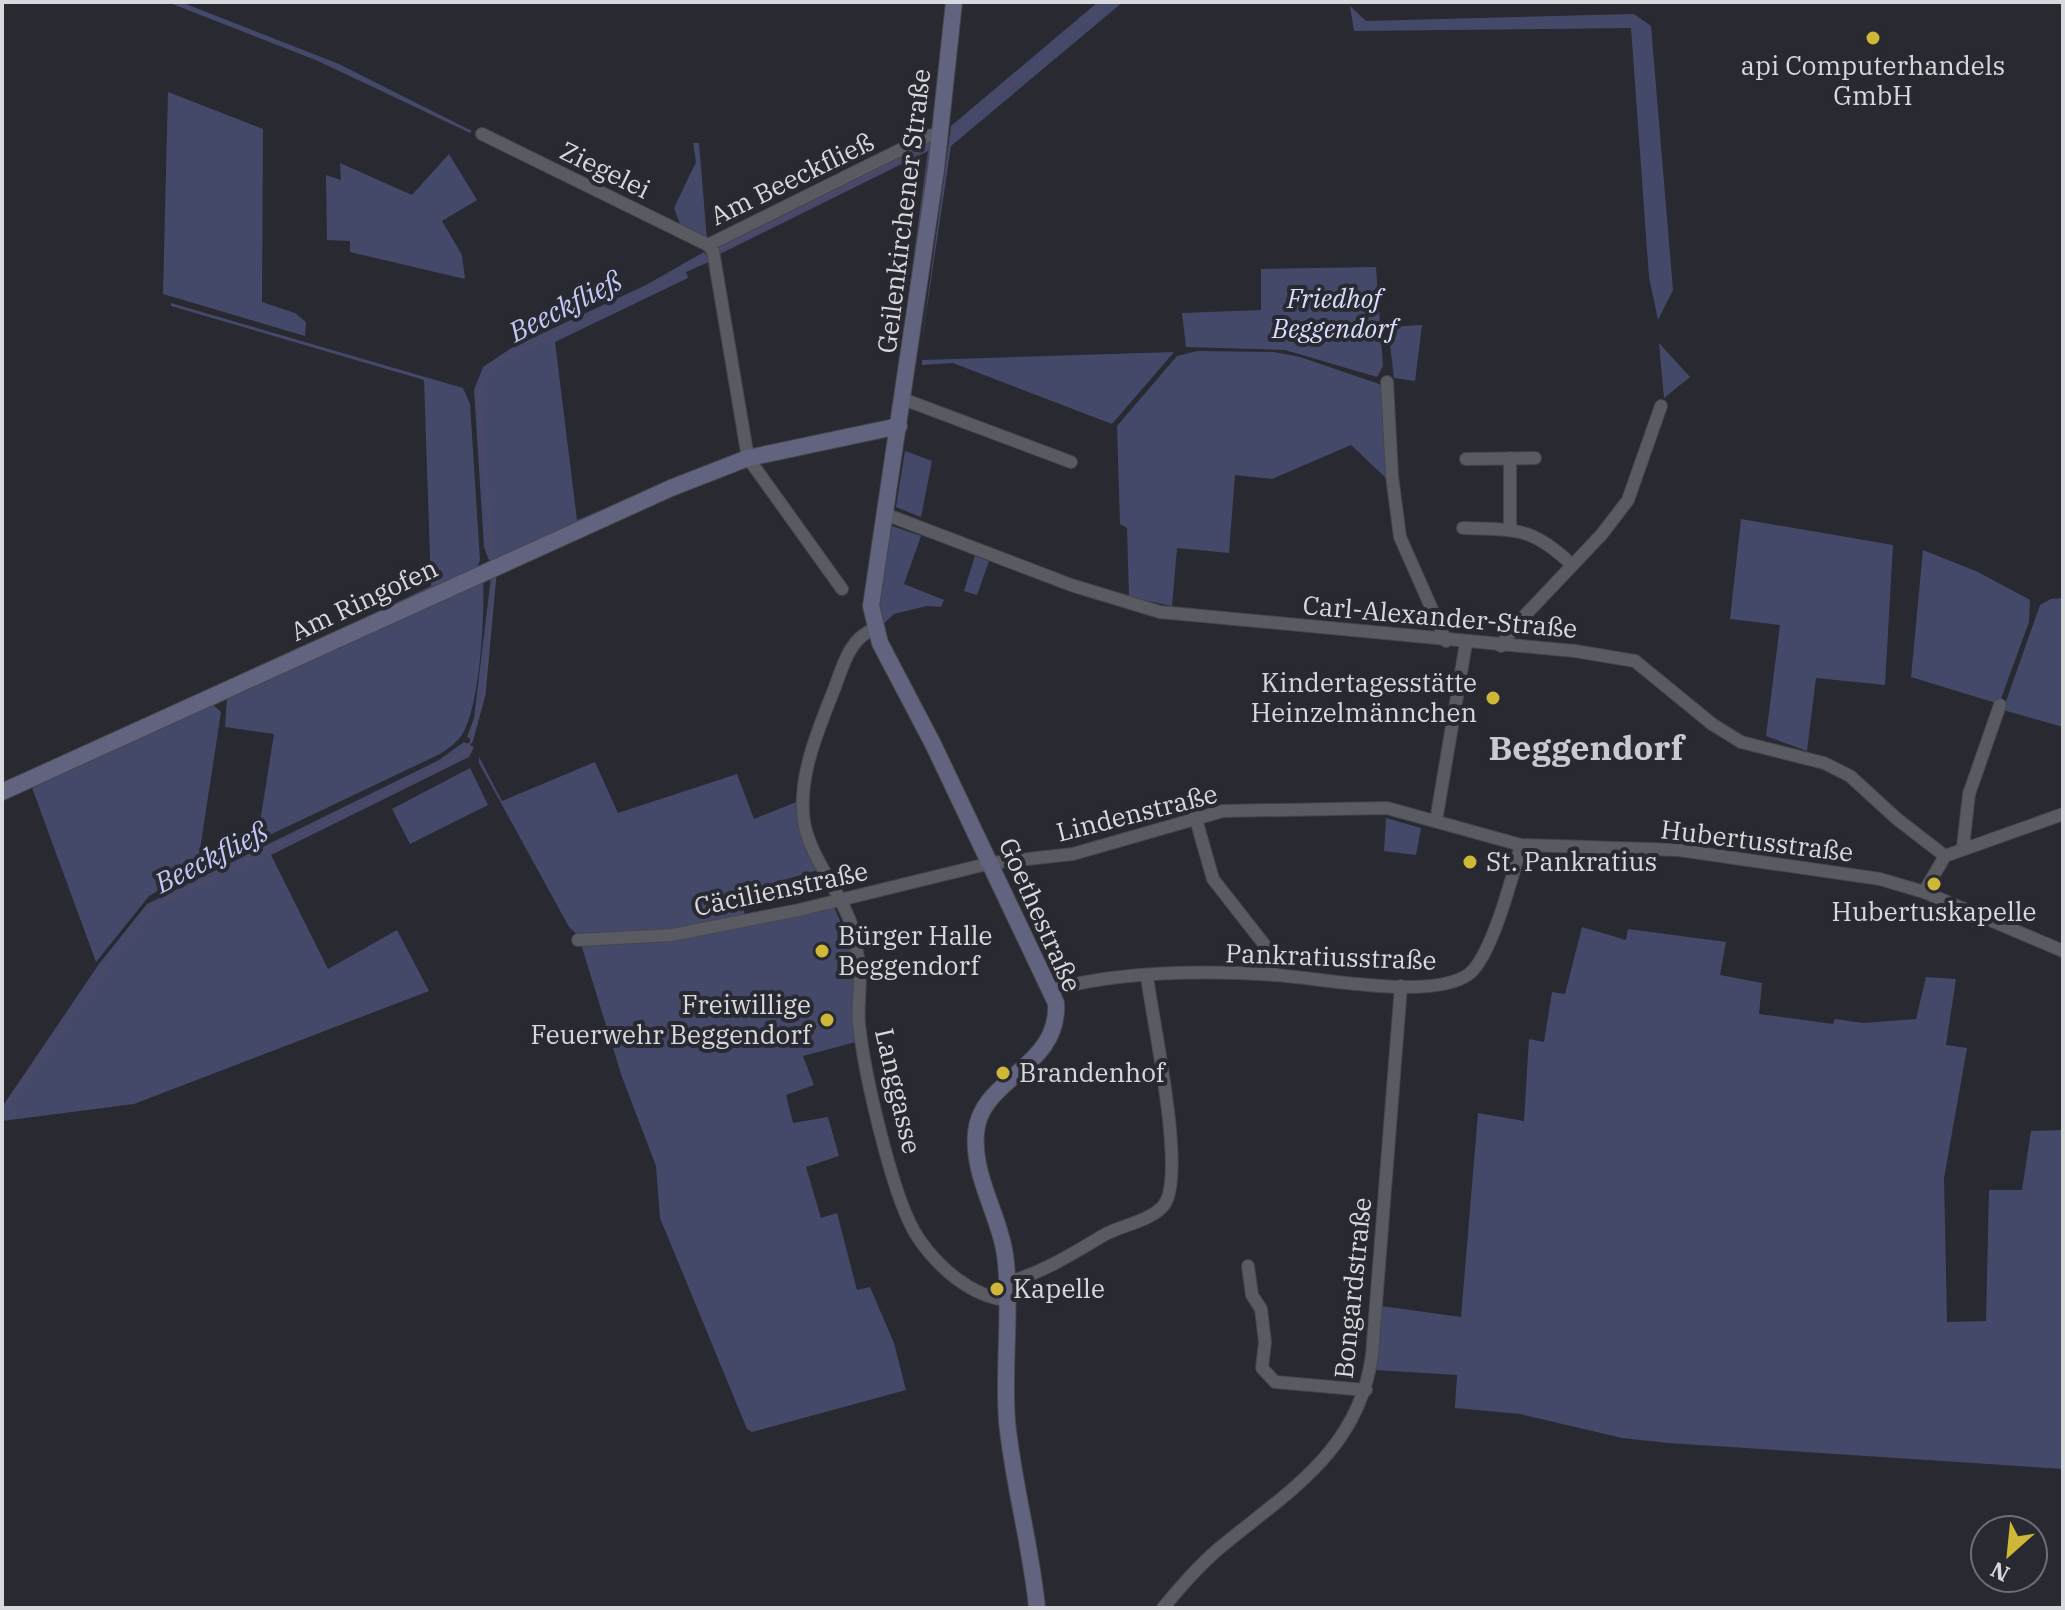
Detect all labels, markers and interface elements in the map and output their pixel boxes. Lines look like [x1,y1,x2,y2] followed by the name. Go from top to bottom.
[1864,29,1882,47] marker: api Computerhandels GmbH
[1741,48,2005,112] place label: api Computerhandels GmbH
[869,67,937,355] street label: Geilenkirchener Straße
[704,124,879,232] street label: Am Beeckfließ
[555,133,656,206] street label: Ziegelei
[501,261,628,350] water label: Beeckfließ
[1271,281,1401,345] park label: Friedhof Beggendorf
[284,550,443,648] street label: Am Ringofen
[1301,587,1579,645] street label: Carl-Alexander-Straße
[1251,665,1477,729] place label: Kindertagesstätte Heinzelmännchen
[1484,689,1502,707] marker: Kindertagesstätte Heinzelmännchen
[1488,725,1687,769] district label: Beggendorf
[1053,776,1221,848] street label: Lindenstraße
[1659,811,1855,869] street label: Hubertusstraße
[147,812,274,901] water label: Beeckfließ
[992,832,1090,997] street label: Goethestraße
[1486,844,1657,878] place label: St. Pankratius
[691,853,871,923] street label: Cäcilienstraße
[1461,853,1479,871] marker: St. Pankratius
[1925,875,1943,893] marker: Hubertuskapelle
[1831,894,2037,928] place label: Hubertuskapelle
[838,918,992,982] place label: Bürger Halle Beggendorf
[1225,935,1437,977] street label: Pankratiusstraße
[813,942,831,960] marker: Bürger Halle Beggendorf
[530,987,813,1051] place label: Freiwillige Feuerwehr Beggendorf
[818,1011,836,1029] marker: Freiwillige Feuerwehr Beggendorf
[868,1025,930,1157] street label: Langgasse
[1019,1055,1167,1089] place label: Brandenhof
[994,1064,1012,1082] marker: Brandenhof
[1326,1195,1378,1380] street label: Bongardstraße
[1013,1271,1105,1305] place label: Kapelle
[988,1280,1006,1298] marker: Kapelle
[1969,1514,2049,1594] north arrow
[1985,1555,2014,1589] text: N

